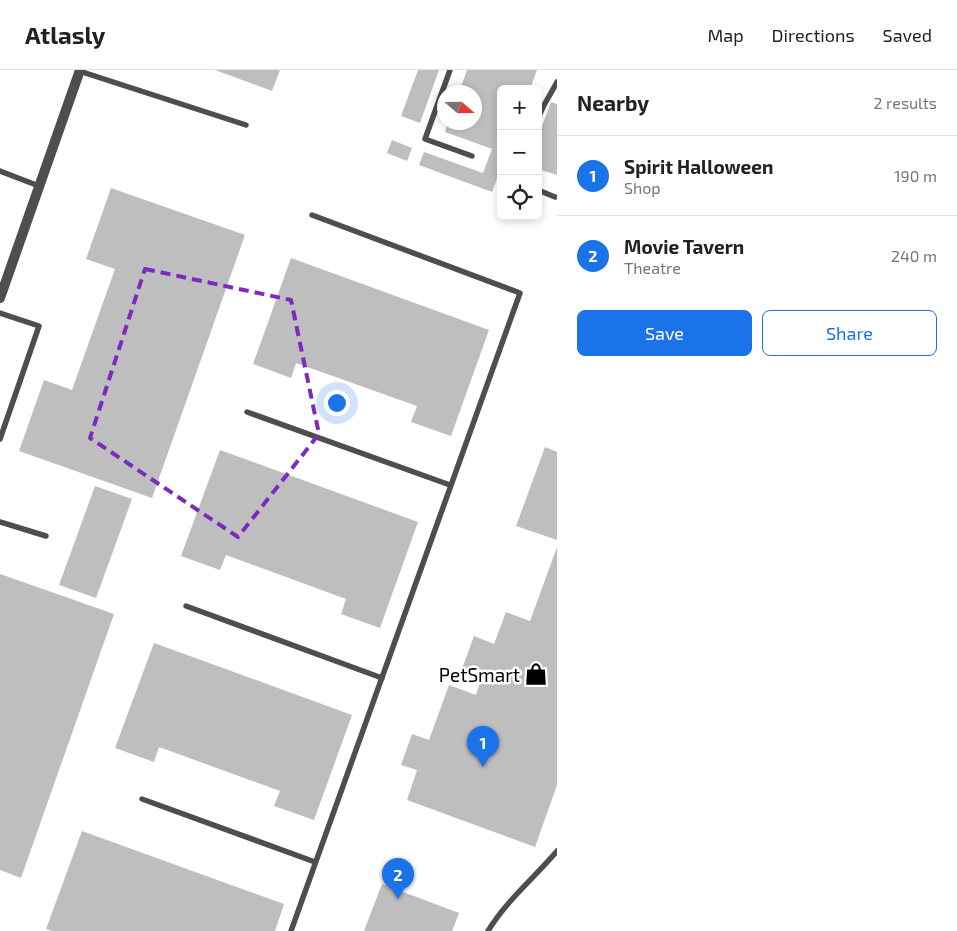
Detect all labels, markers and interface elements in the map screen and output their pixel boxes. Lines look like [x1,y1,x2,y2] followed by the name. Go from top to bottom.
[25,20,105,49] text: Atlasly
[707,24,744,46] text: Map
[772,24,855,46] text: Directions
[883,24,932,46] text: Saved
[437,85,482,130] north arrow
[497,85,542,220] map controls
[497,85,542,130] button: +
[577,90,649,115] text: Nearby
[874,93,937,112] text: 2 results
[497,130,542,175] button: −
[624,155,773,178] text: Spirit Halloween
[590,166,596,185] text: 1
[894,166,937,185] text: 190 m
[497,175,542,220] button: locate
[624,178,661,197] text: Shop
[624,235,744,258] text: Movie Tavern
[588,246,598,265] text: 2
[891,246,937,265] text: 240 m
[624,258,681,277] text: Theatre
[577,310,752,356] button: Save
[762,310,937,356] button: Share
[324,390,350,416] your location
[523,661,549,687] shop icon: PetSmart
[439,663,520,686] place label: PetSmart
[467,726,499,767] pin: 1
[382,858,414,899] pin: 2

